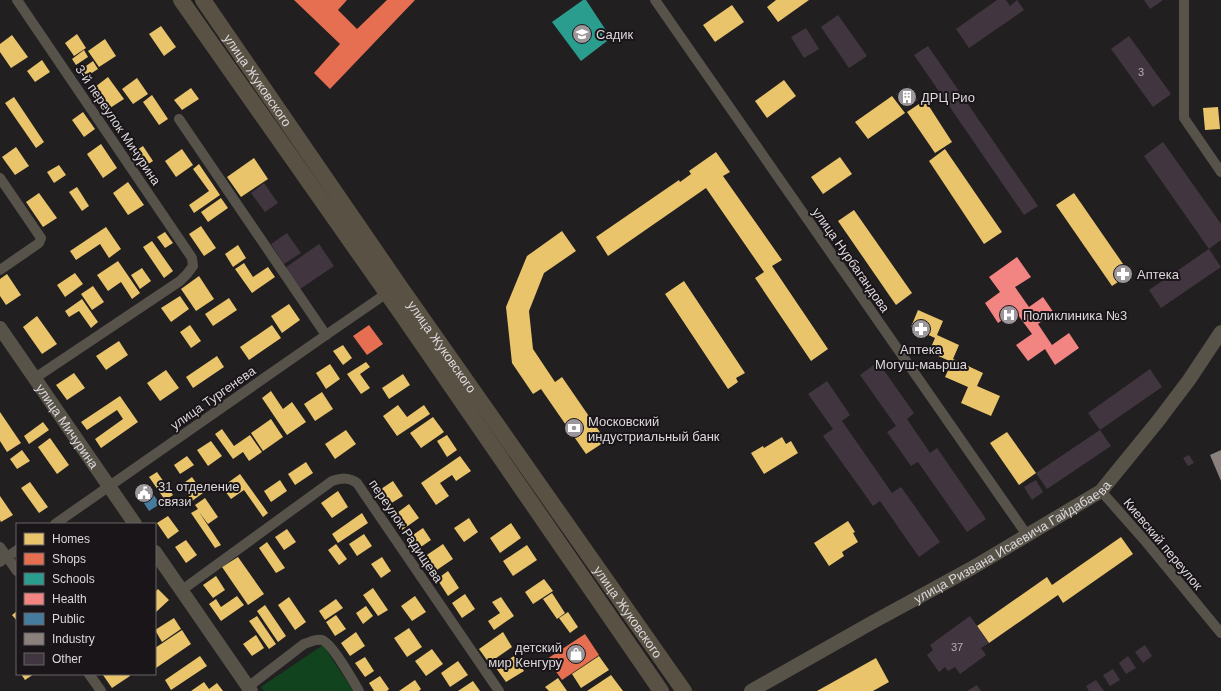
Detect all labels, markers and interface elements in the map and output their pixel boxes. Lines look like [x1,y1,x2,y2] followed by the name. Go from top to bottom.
[571,23,593,45] school or university icon: Садик
[596,27,634,42] place label: Садик
[221,31,295,129] street label: улица Жуковского
[72,62,164,189] street label: 3-й переулок Мичурина
[1138,66,1144,78] house number: 3
[896,86,918,108] building icon: ДРЦ Рио
[921,90,975,105] place label: ДРЦ Рио
[809,205,893,316] street label: улица Нурбагандова
[1112,263,1134,285] pharmacy icon: Аптека
[1137,267,1180,282] place label: Аптека
[405,298,480,395] street label: улица Жуковского
[998,304,1020,326] hospital icon: Поликлиника №3
[1023,308,1127,323] place label: Поликлиника №3
[910,318,932,340] pharmacy icon: Аптека Могуш-маьрша
[875,342,968,372] place label: Аптека Могуш-маьрша
[168,363,259,433] street label: улица Тургенева
[33,381,102,472] street label: улица Мичурина
[588,414,720,444] place label: Московский индустриальный банк
[563,417,585,439] bank icon: Московский индустриальный банк
[366,477,447,586] street label: переулок Радищева
[911,477,1114,606] street label: улица Ризвана Исаевича Гайдабаева
[158,479,239,509] place label: 31 отделение связи
[133,482,155,504] public building icon: 31 отделение связи
[1120,495,1206,593] street label: Киевский переулок
[16,523,156,675] legend
[52,532,90,546] text: Homes
[52,552,86,566] text: Shops
[591,563,666,661] street label: улица Жуковского
[52,572,95,586] text: Schools
[52,592,87,606] text: Health
[52,612,85,626] text: Public
[52,632,95,646] text: Industry
[488,640,562,670] place label: детский мир Кенгуру
[951,641,963,653] house number: 37
[565,643,587,665] shop icon: детский мир Кенгуру
[52,652,82,666] text: Other

